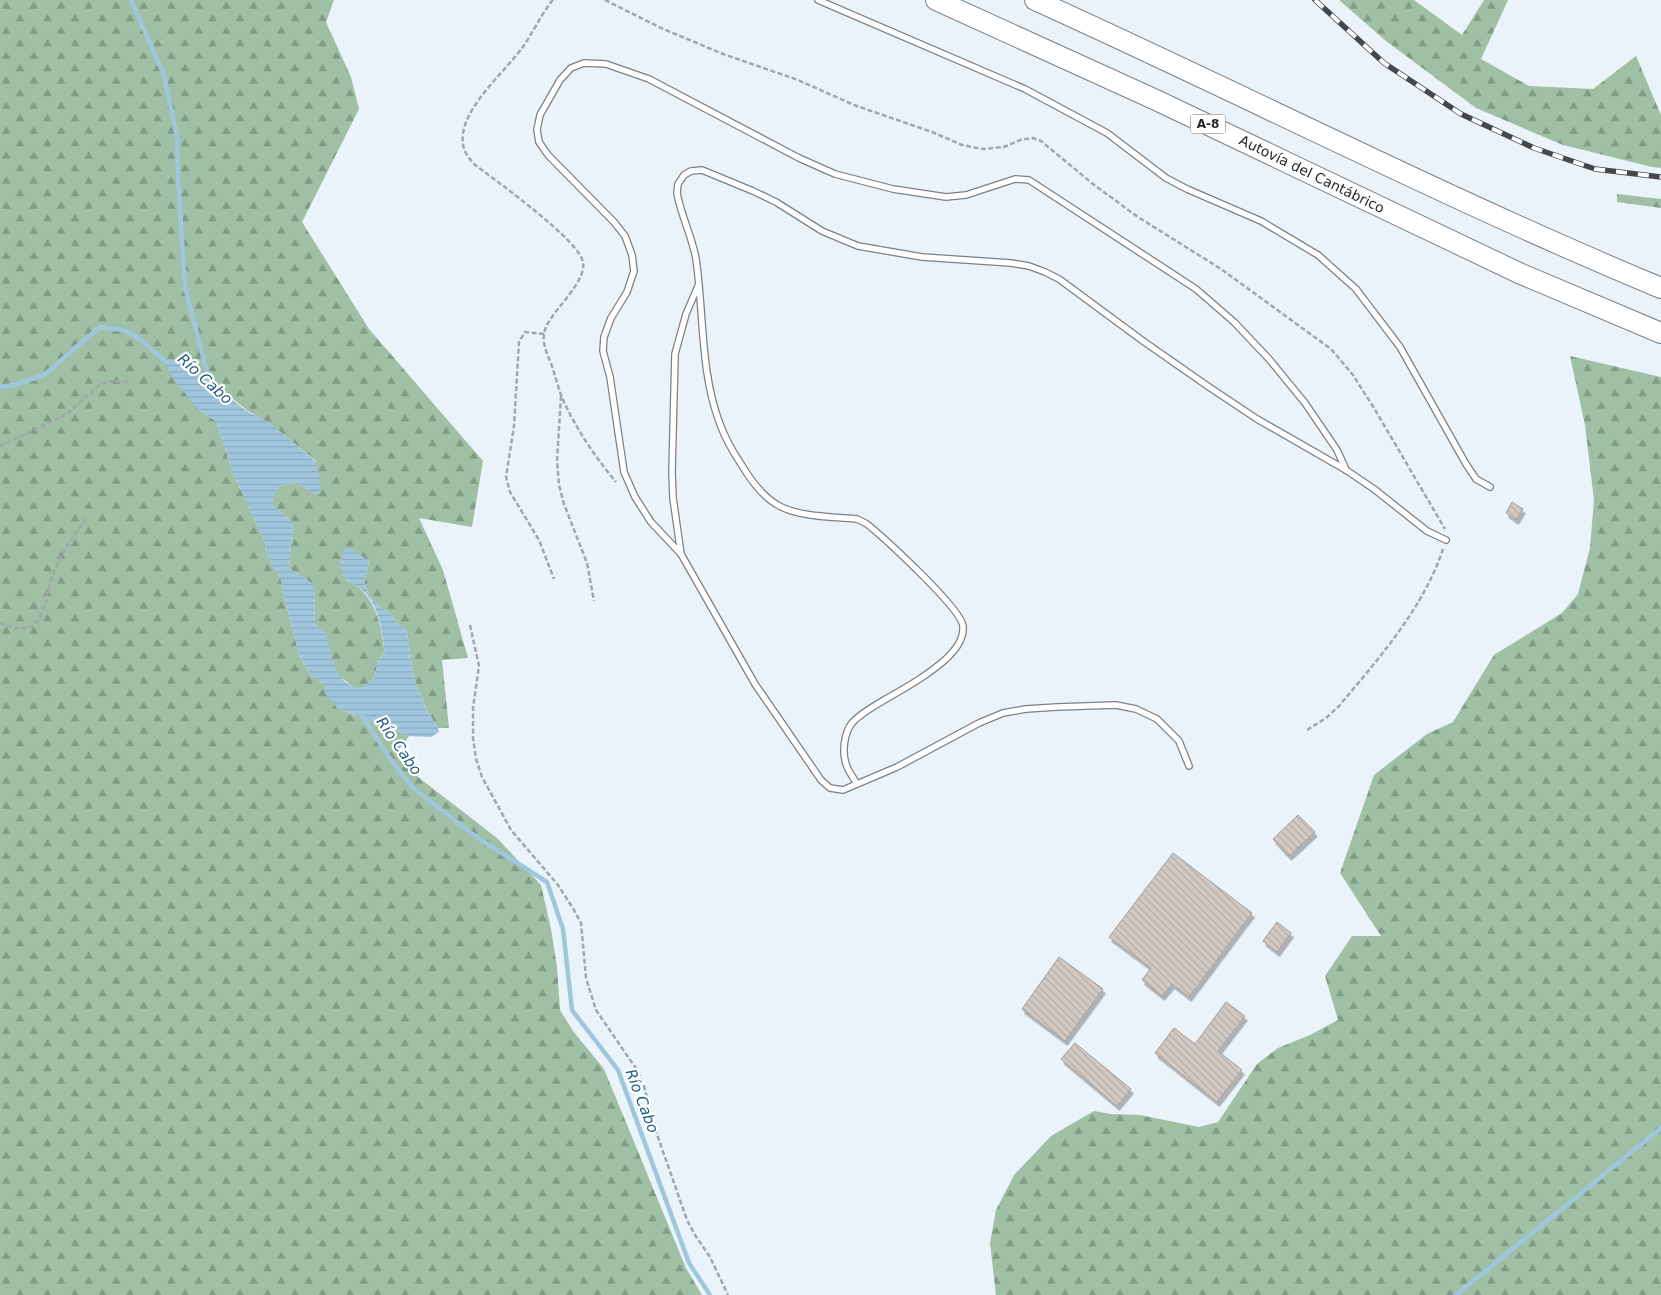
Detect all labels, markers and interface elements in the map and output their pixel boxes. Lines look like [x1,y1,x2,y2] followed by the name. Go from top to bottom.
[1190,115,1226,134] road number: A-8
[1237,132,1387,216] street label: Autovía del Cantábrico
[174,350,236,408] water label: Río Cabo
[372,713,426,779] water label: Río Cabo
[622,1067,662,1135] water label: Río Cabo

